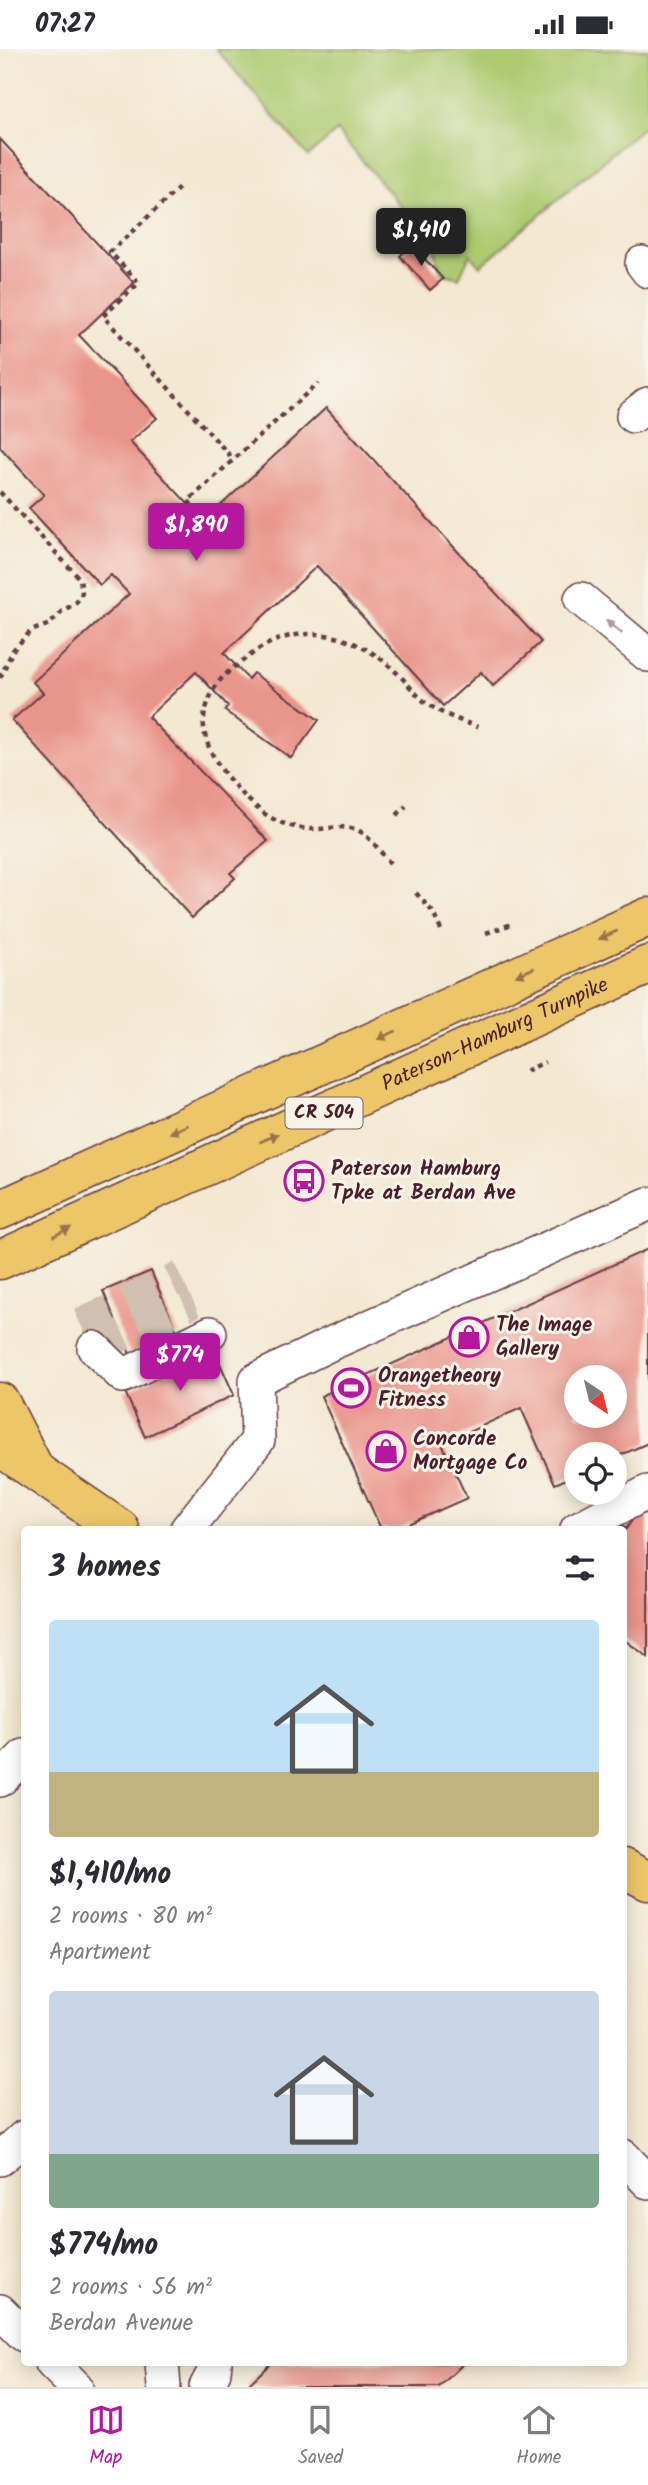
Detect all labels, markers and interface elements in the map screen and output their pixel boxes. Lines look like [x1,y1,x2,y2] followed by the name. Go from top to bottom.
[35,4,94,46] text: 07:27
[364,209,478,268] pin: $1,410
[392,213,450,249] text: $1,410
[139,503,253,563] pin: $1,890
[164,508,228,544] text: $1,890
[606,620,623,635] one-way arrow
[597,930,618,941] one-way arrow
[515,966,535,978] one-way arrow
[376,968,614,1101] street label: Paterson-Hamburg Turnpike
[377,1029,397,1041] one-way arrow
[286,1097,362,1129] road number: CR 504
[169,1124,190,1135] one-way arrow
[259,1132,279,1144] one-way arrow
[331,1153,516,1210] place label: Paterson Hamburg Tpke at Berdan Ave
[283,1160,325,1202] bus stop icon: Paterson Hamburg Tpke at Berdan Ave
[52,1226,72,1238] one-way arrow
[496,1309,592,1366] place label: The Image Gallery
[448,1316,490,1358] shop icon: The Image Gallery
[139,1333,221,1393] pin: $774
[156,1338,204,1374] text: $774
[378,1360,501,1417] place label: Orangetheory Fitness
[564,1365,626,1428] north arrow
[564,1365,627,1505] map controls
[330,1367,372,1409] sports icon: Orangetheory Fitness
[413,1423,528,1480] place label: Concorde Mortgage Co
[365,1430,407,1472] shop icon: Concorde Mortgage Co
[564,1442,627,1505] button: locate
[49,1544,161,1592] text: 3 homes
[561,1549,599,1587] icon: filters
[261,1666,387,1792] icon: home
[49,1851,171,1899] text: $1,410/mo
[49,1899,212,1935] text: 2 rooms · 80 m²
[49,1935,151,1971] text: Apartment
[261,2037,387,2163] icon: home
[49,2222,158,2270] text: $774/mo
[49,2270,212,2306] text: 2 rooms · 56 m²
[49,2306,193,2342] text: Berdan Avenue
[87,2401,125,2473] tab: Map
[298,2401,343,2473] tab: Saved
[516,2401,561,2473] tab: Home

